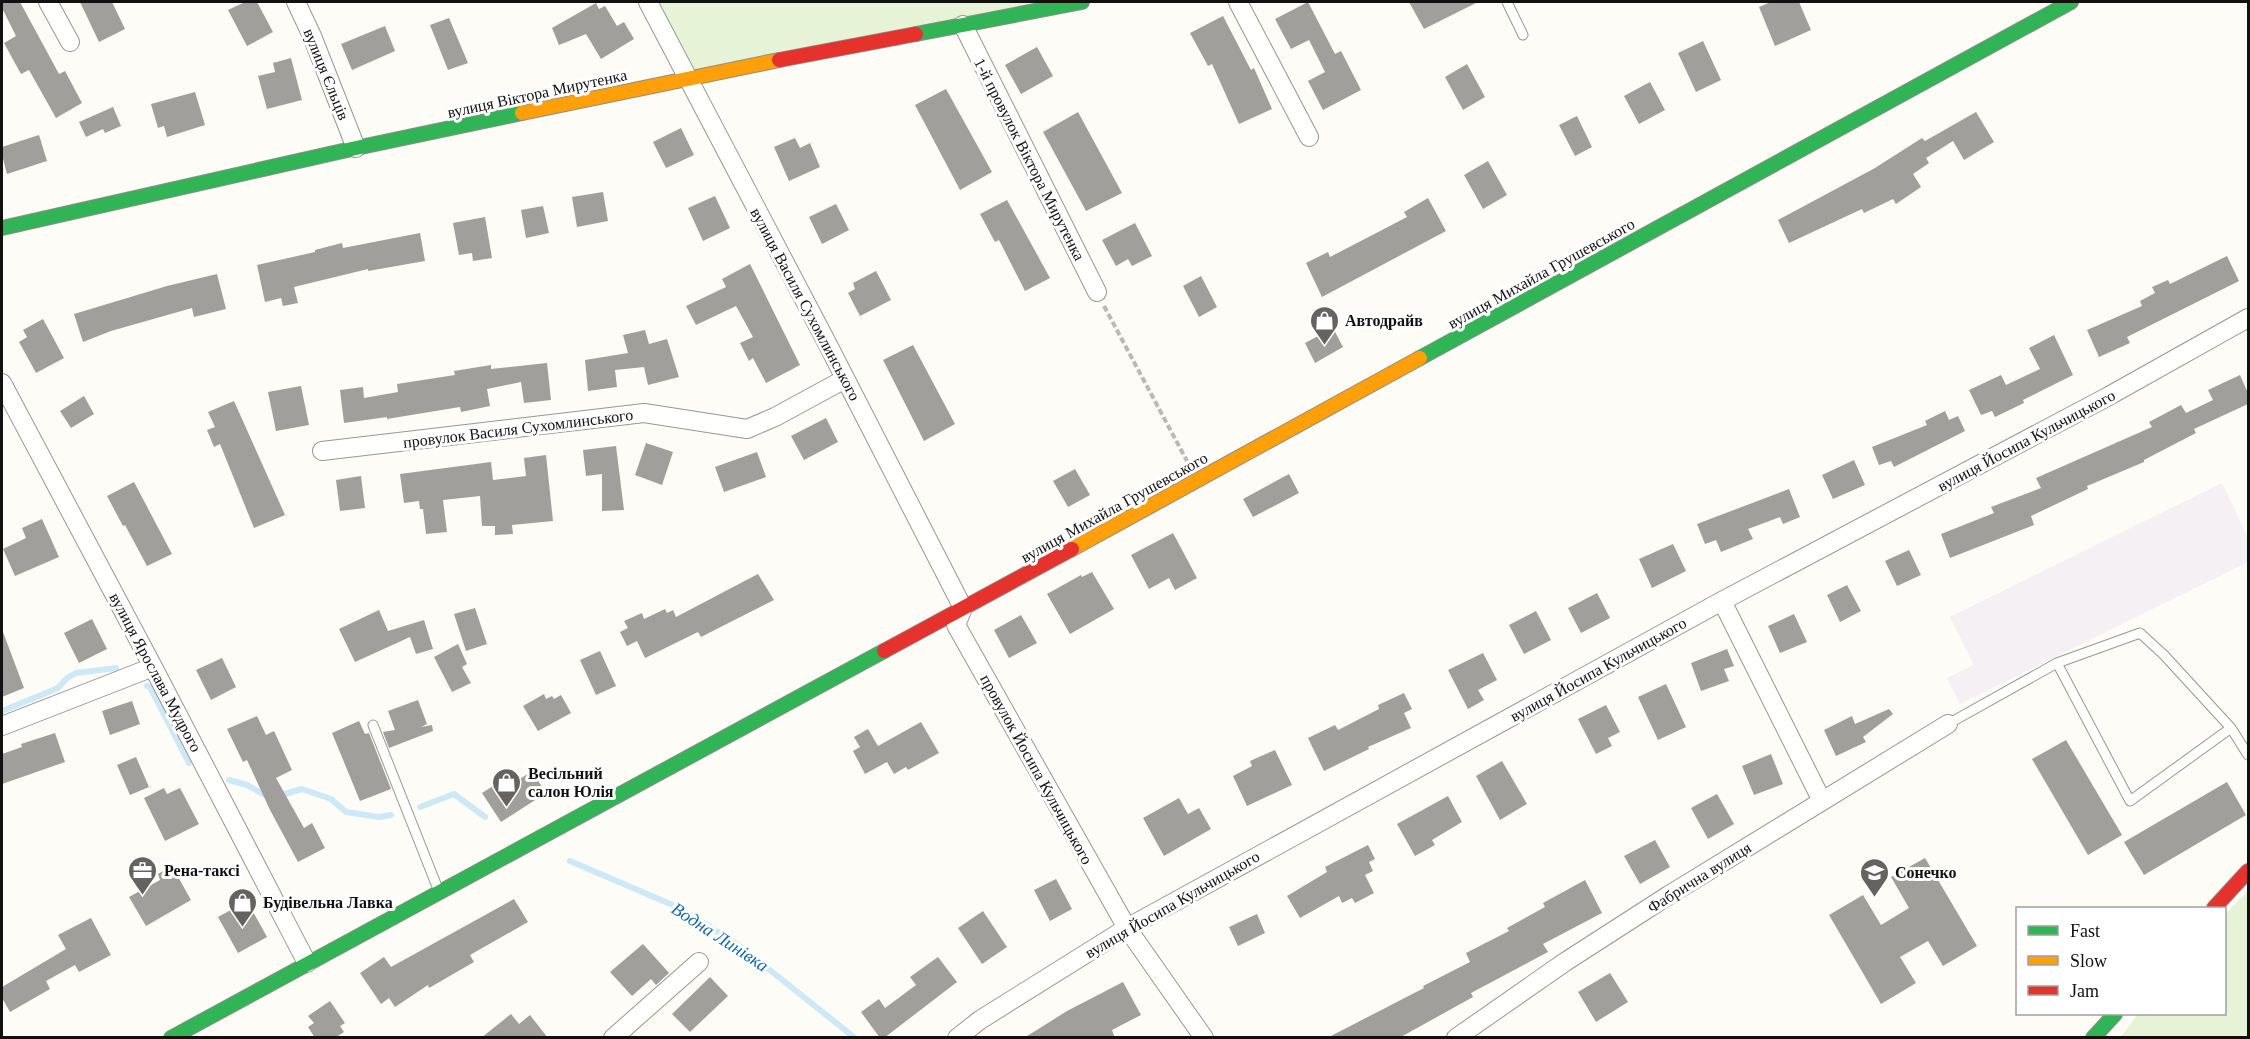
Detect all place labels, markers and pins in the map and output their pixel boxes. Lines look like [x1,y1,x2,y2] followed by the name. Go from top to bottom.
[1308,304,1340,346] shop icon: Автодрайв
[1345,312,1423,330] place label: Автодрайв
[528,765,614,800] place label: Весільний салон Юлія
[491,766,523,808] shop icon: Весільний салон Юлія
[127,854,159,896] office icon: Рена-таксі
[1858,856,1890,898] school or university icon: Сонечко
[164,862,240,879] place label: Рена-таксі
[1895,864,1957,881] place label: Сонечко
[226,886,258,928] shop icon: Будівельна Лавка
[263,894,393,912] place label: Будівельна Лавка

